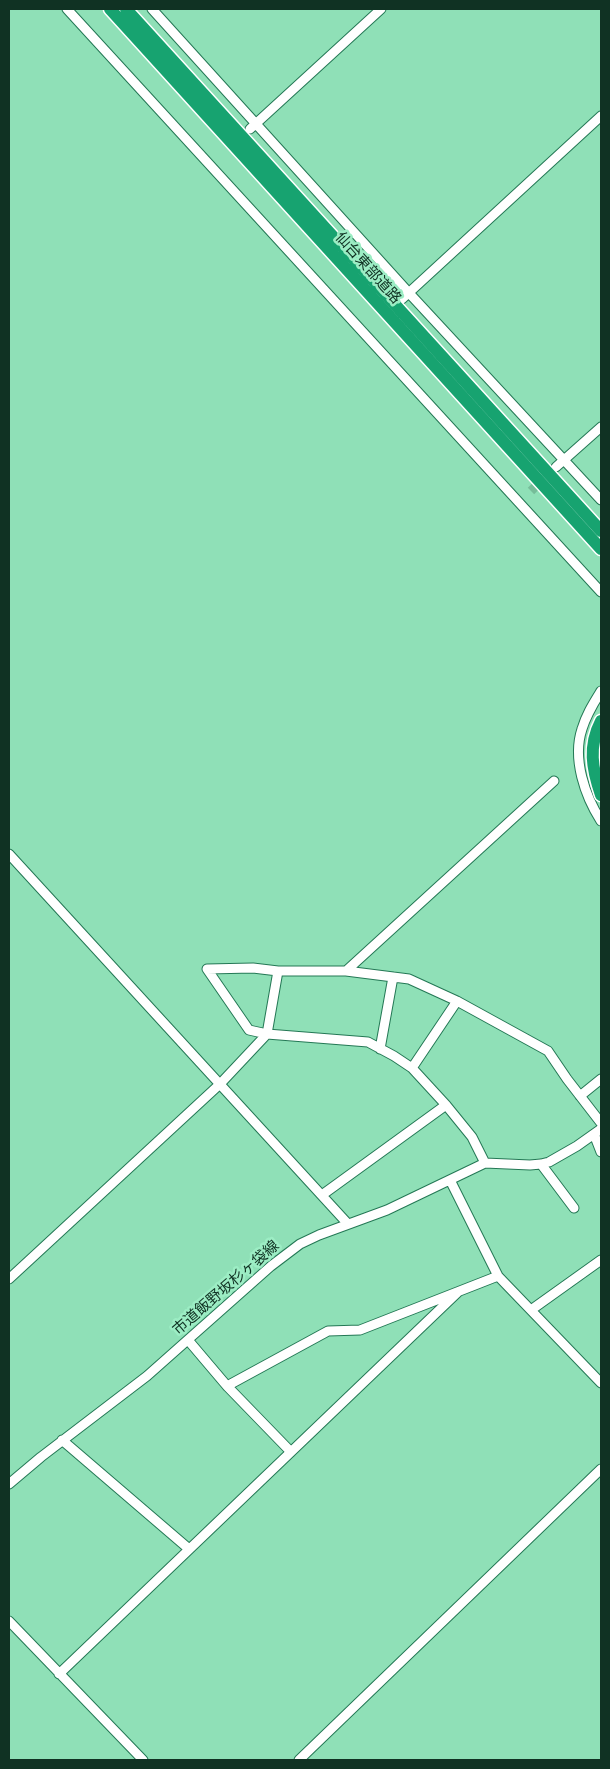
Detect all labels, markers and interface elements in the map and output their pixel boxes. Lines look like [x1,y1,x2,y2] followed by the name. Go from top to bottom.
[331,229,405,307] street label: 仙台東部道路
[169,1237,283,1339] street label: 市道飯野坂杉ヶ袋線

